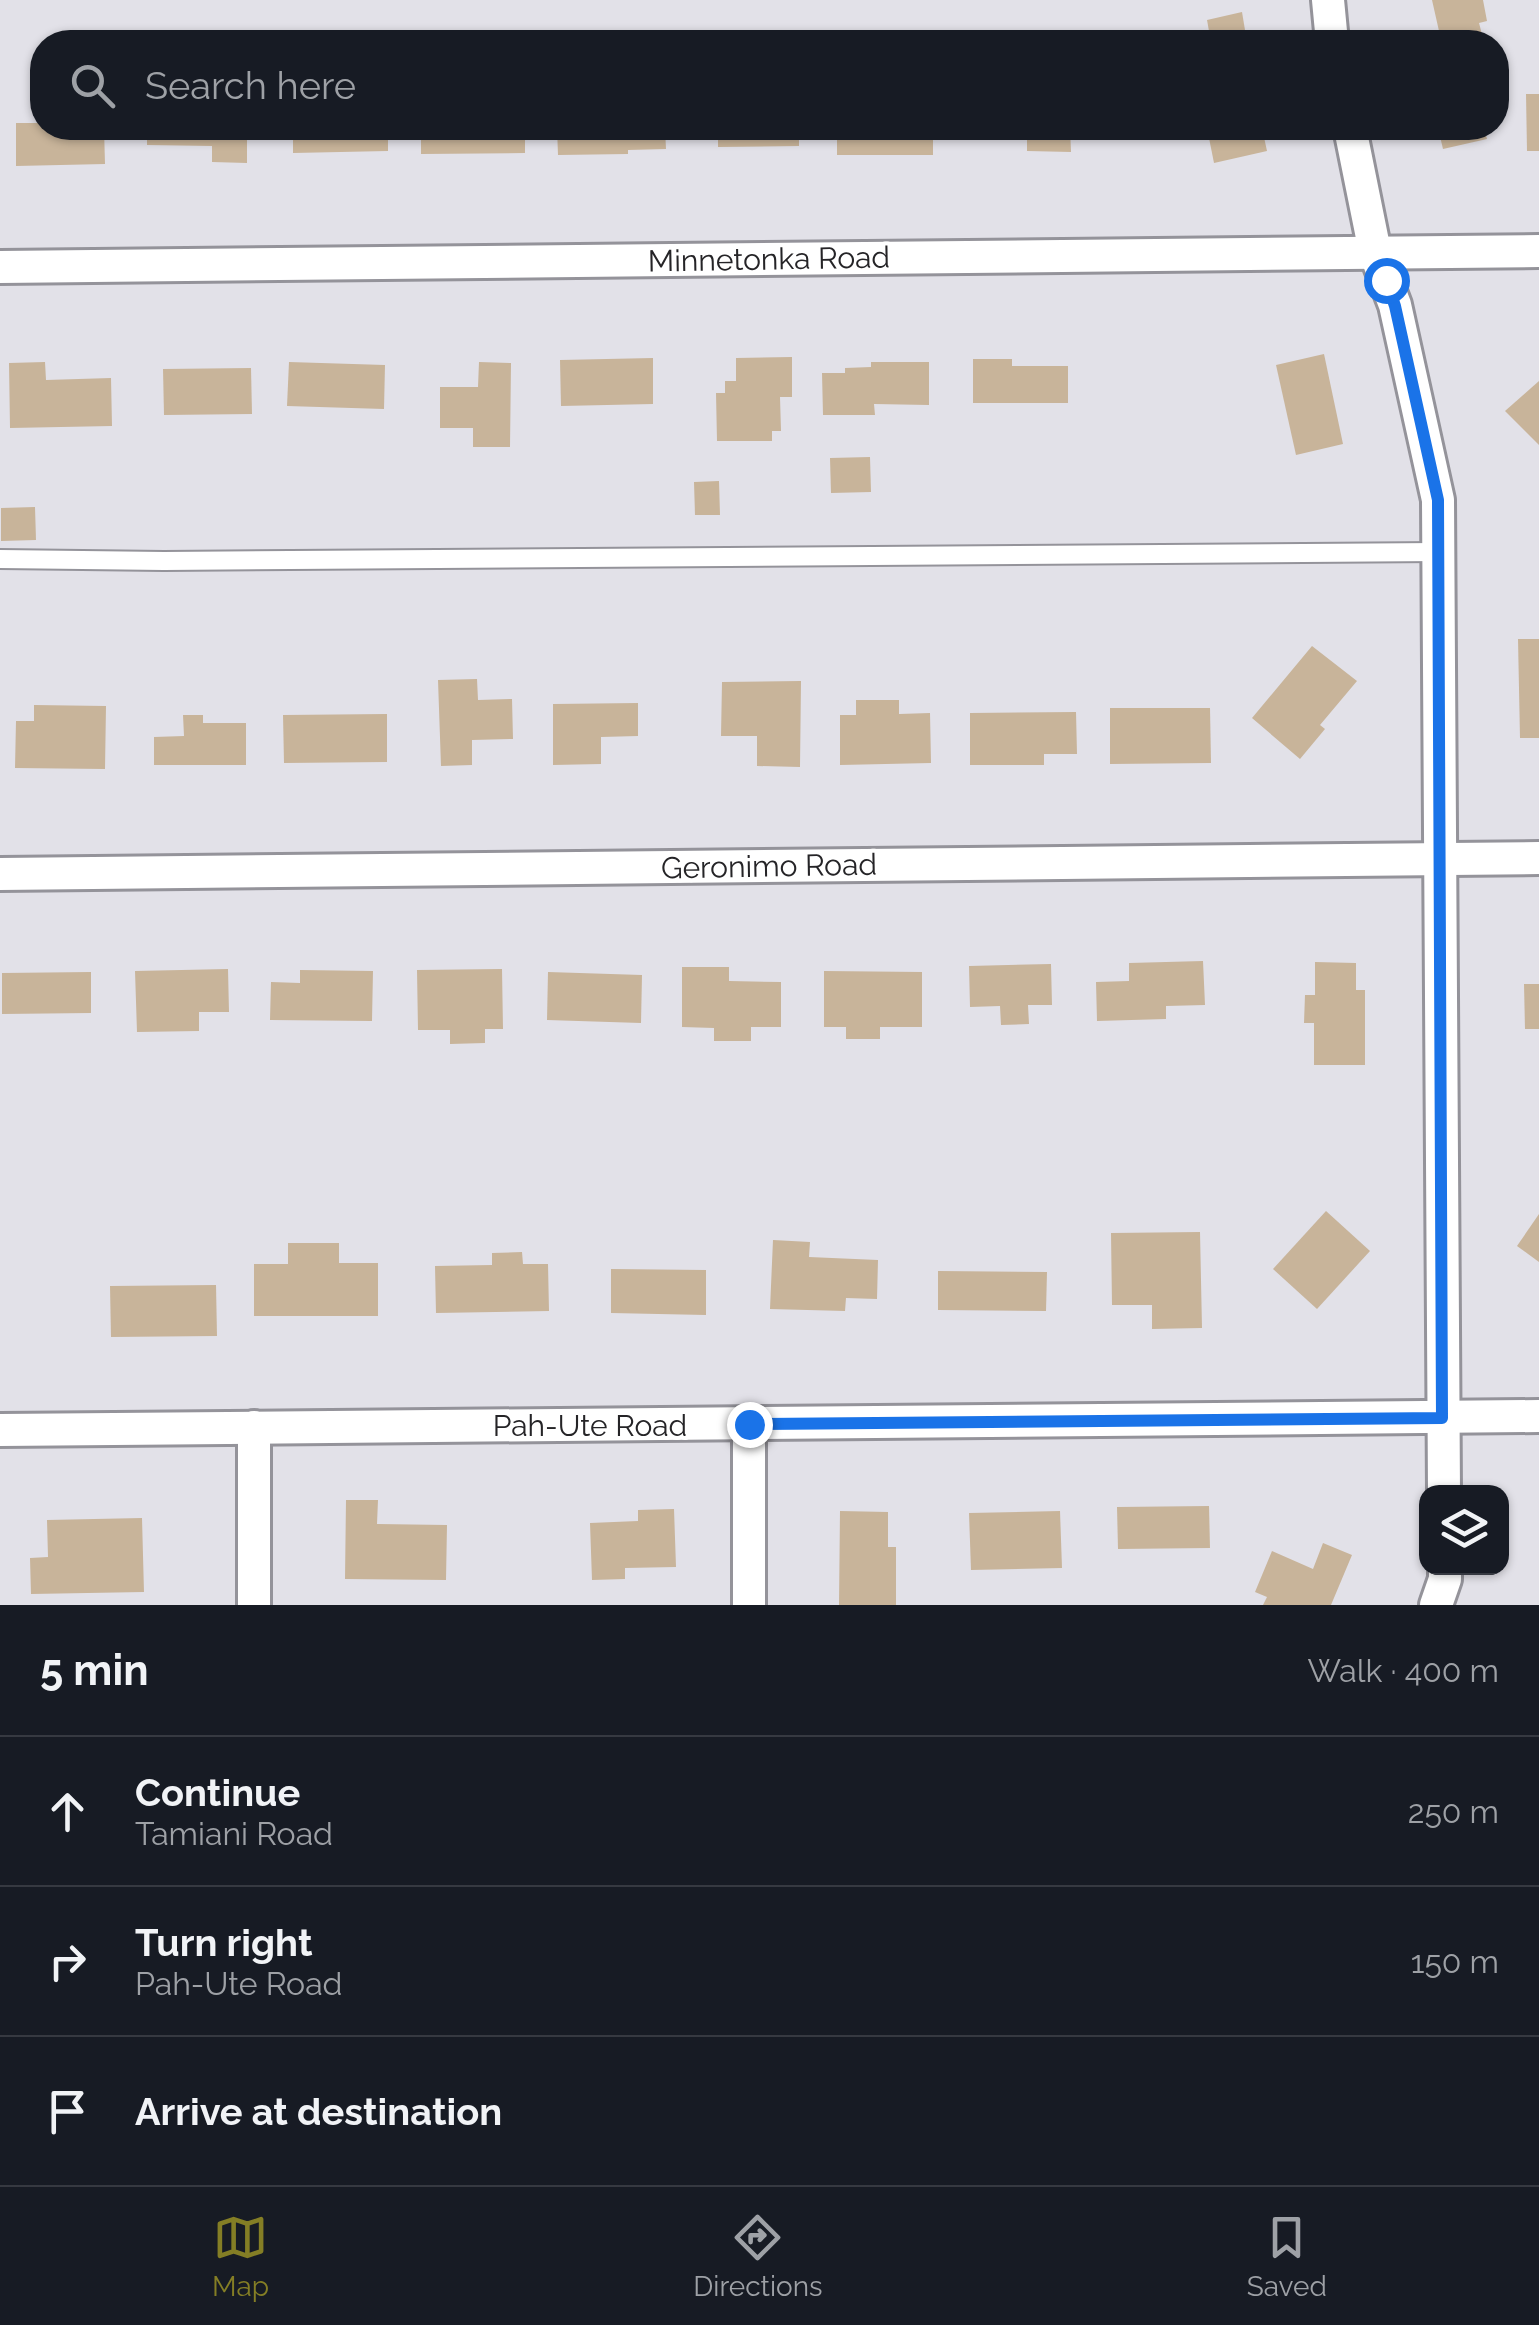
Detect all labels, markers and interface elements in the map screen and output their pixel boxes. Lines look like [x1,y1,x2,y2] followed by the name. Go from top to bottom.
[30,30,1509,140] search box
[65,58,120,113] icon: search
[145,63,356,108] text: Search here
[648,239,890,279] street label: Minnetonka Road
[1364,258,1410,304] route start
[661,847,877,885] street label: Geronimo Road
[727,1402,773,1448] route end
[493,1408,687,1443] street label: Pah-Ute Road
[1419,1485,1509,1575] map controls
[1419,1485,1509,1575] button: layers
[40,1646,149,1695] text: 5 min
[1308,1652,1499,1689] text: Walk · 400 m
[135,1770,300,1815] text: Continue
[40,1784,95,1839] icon: ahead
[1408,1793,1499,1830] text: 250 m
[135,1815,333,1852] text: Tamiani Road
[135,1920,312,1965] text: Turn right
[40,1934,95,1989] icon: right
[1411,1943,1499,1980] text: 150 m
[135,1965,343,2002] text: Pah-Ute Road
[40,2084,95,2139] icon: arrive
[135,2089,502,2134] text: Arrive at destination
[212,2210,269,2303] tab: Map
[693,2210,823,2303] tab: Directions
[1247,2210,1327,2303] tab: Saved

